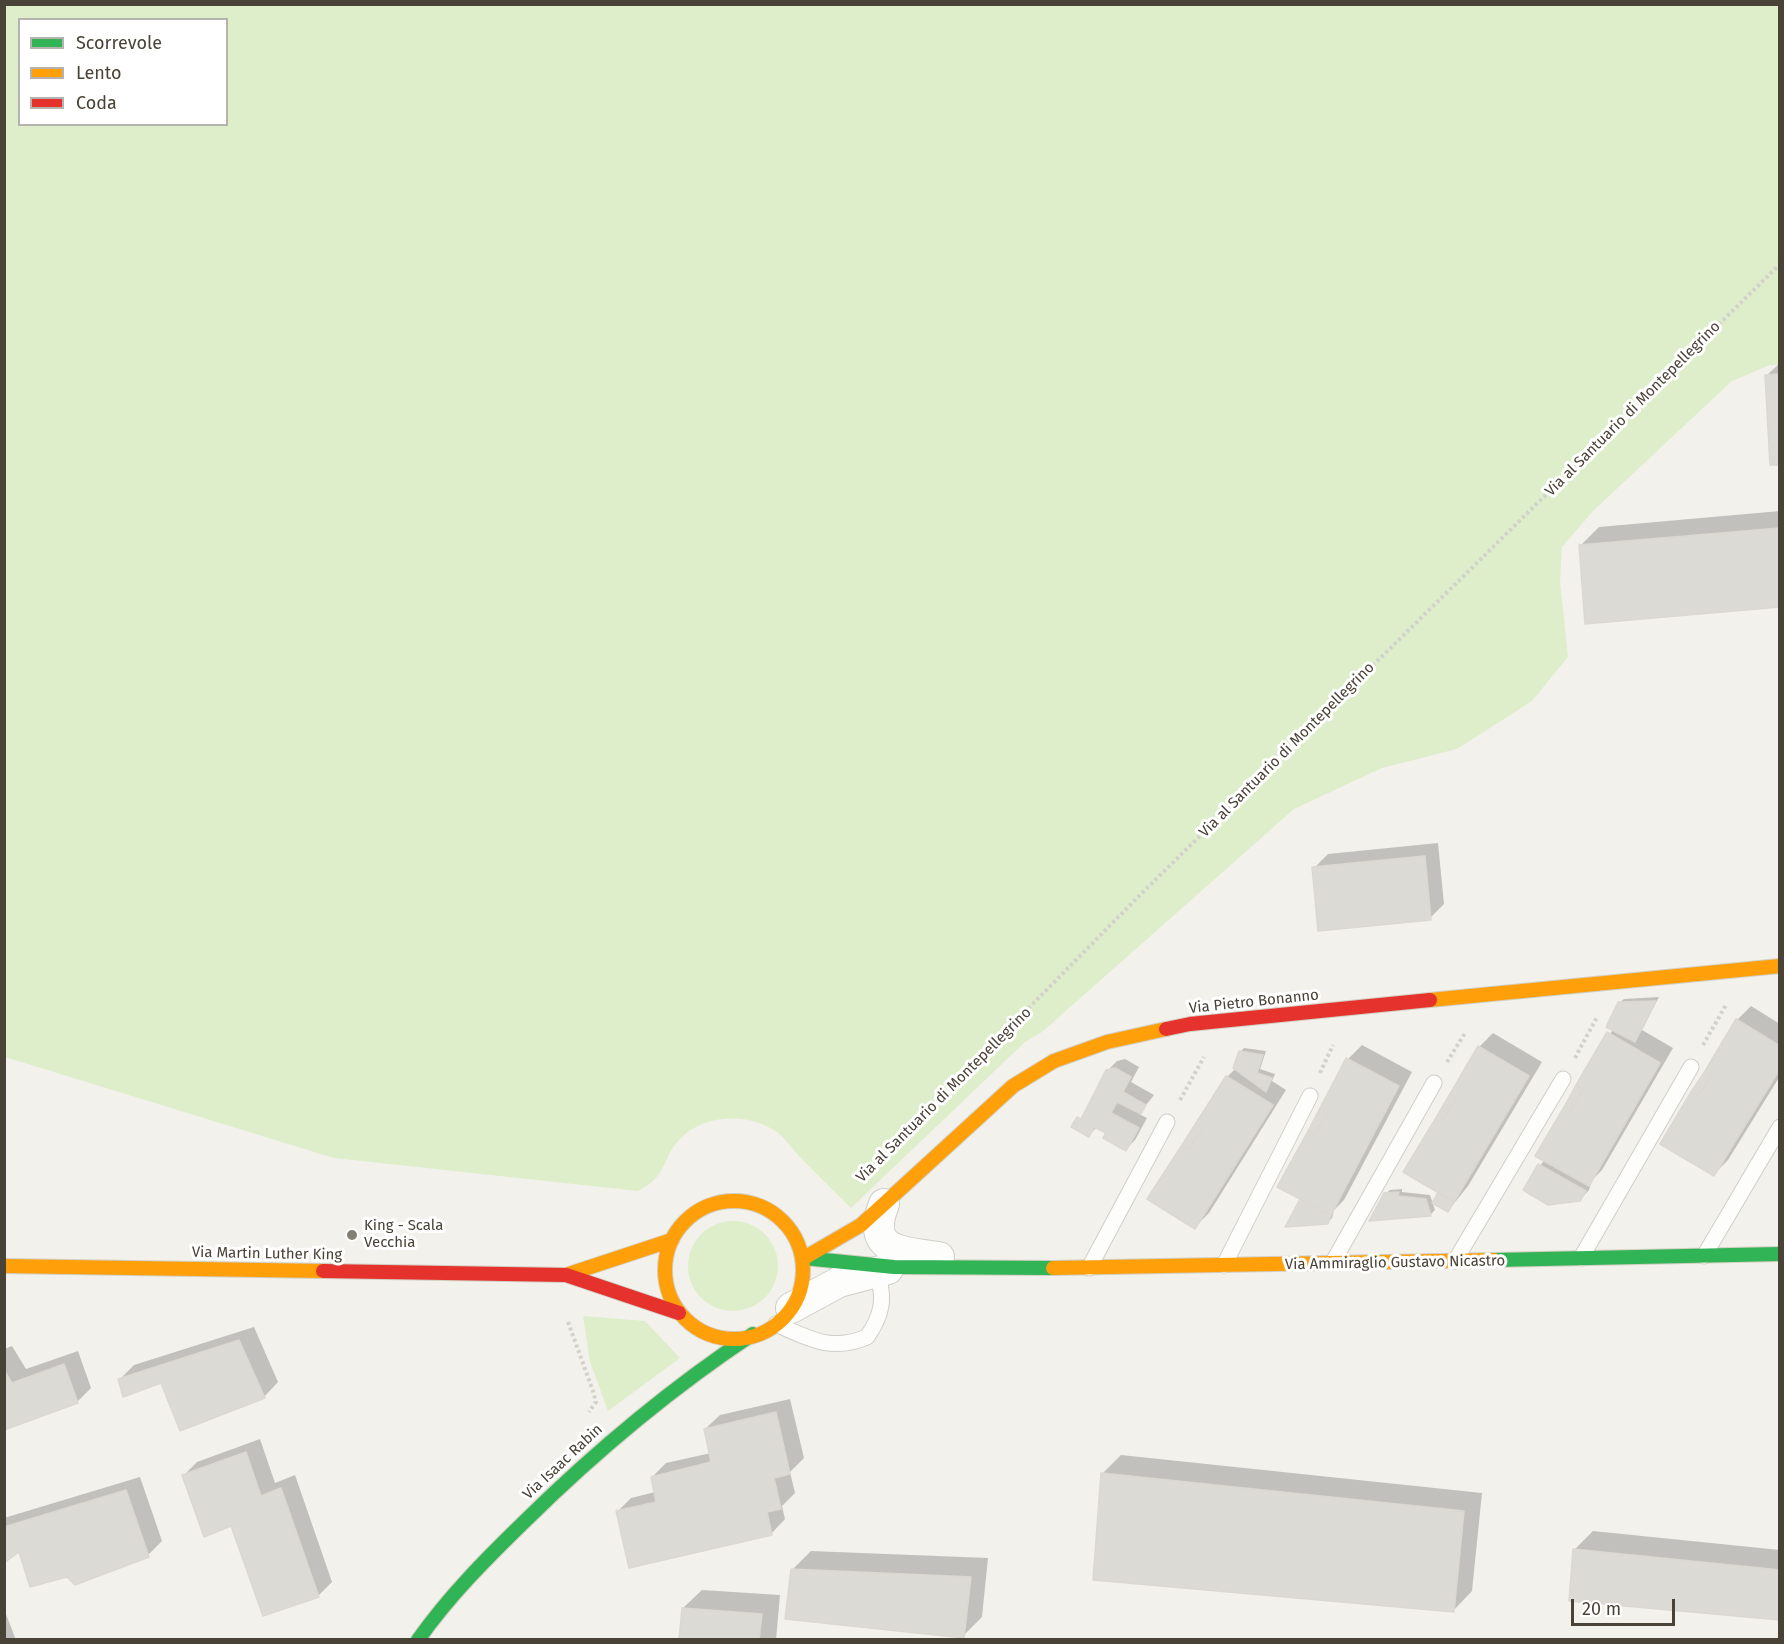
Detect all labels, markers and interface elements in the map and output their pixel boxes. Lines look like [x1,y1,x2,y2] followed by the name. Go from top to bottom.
[18,18,228,126] legend
[76,32,162,54] text: Scorrevole
[76,62,122,84] text: Lento
[76,92,117,114] text: Coda
[1542,318,1724,500] street label: Via al Santuario di Montepellegrino
[1196,659,1378,841] street label: Via al Santuario di Montepellegrino
[1188,986,1320,1018] street label: Via Pietro Bonanno
[853,1004,1035,1186] street label: Via al Santuario di Montepellegrino
[364,1217,443,1252] place label: King - Scala Vecchia
[345,1228,359,1242] marker: King - Scala Vecchia
[192,1244,342,1264] street label: Via Martin Luther King
[1285,1252,1505,1274] street label: Via Ammiraglio Gustavo Nicastro
[519,1421,607,1503] street label: Via Isaac Rabin
[1574,1587,1678,1625] scale bar
[1582,1598,1621,1620] text: 20 m

